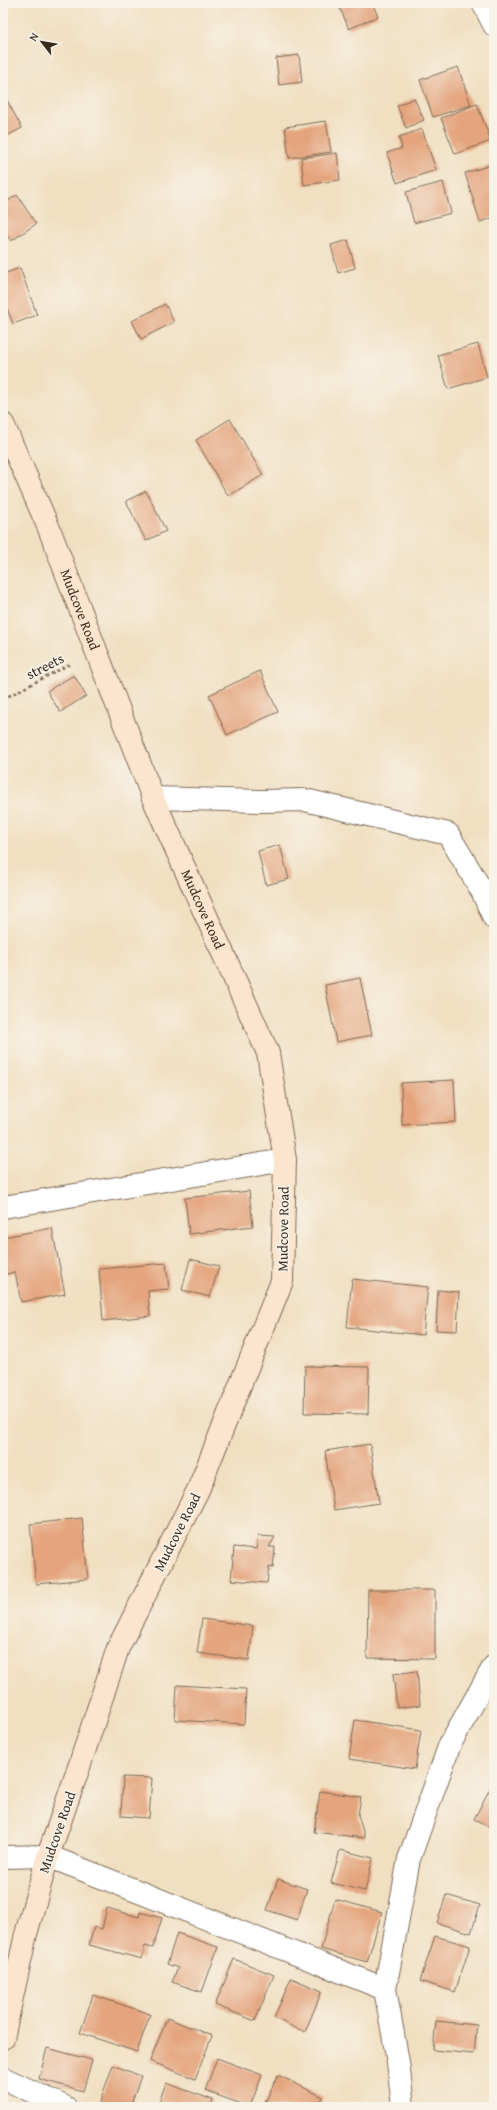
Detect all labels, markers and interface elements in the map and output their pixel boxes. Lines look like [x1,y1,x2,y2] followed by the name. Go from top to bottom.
[22,22,62,62] north arrow
[25,29,43,44] text: N
[56,566,105,653] street label: Mudcove Road
[23,648,67,684] street label: streets
[176,866,230,953] street label: Mudcove Road
[272,1186,294,1272] street label: Mudcove Road
[149,1489,205,1574] street label: Mudcove Road
[34,1788,80,1876] street label: Mudcove Road

